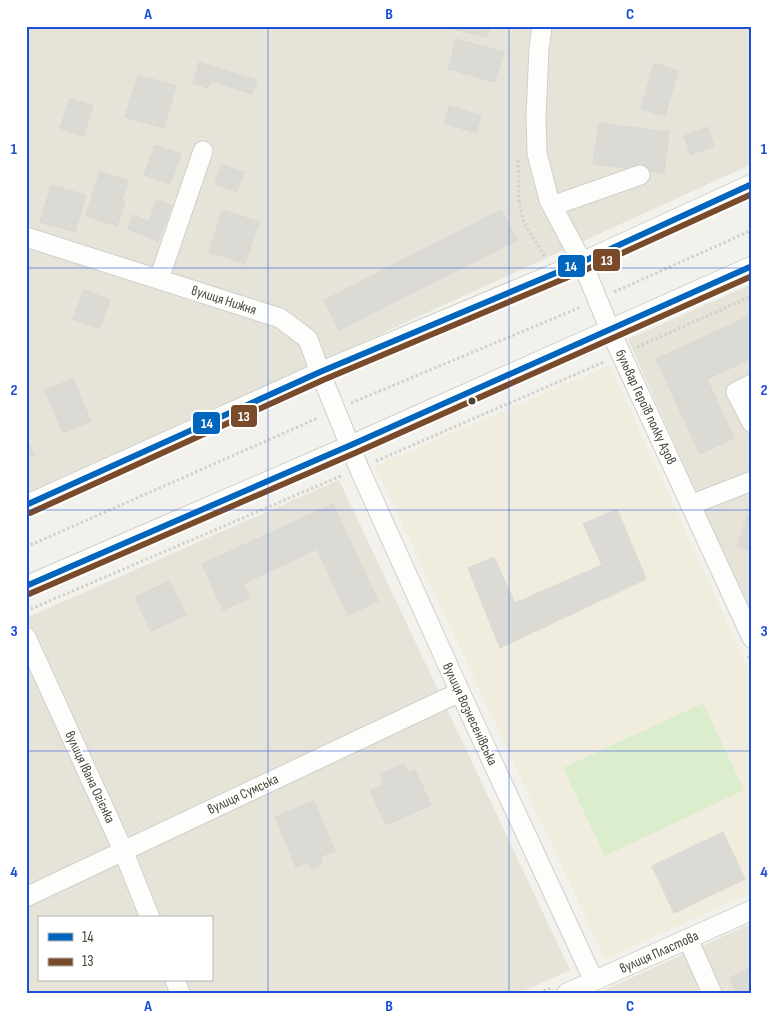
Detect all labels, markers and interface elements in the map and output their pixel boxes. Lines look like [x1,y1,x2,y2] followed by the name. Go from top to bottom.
[143,5,152,24] text: A
[385,5,393,24] text: B
[626,5,634,24] text: C
[11,140,18,159] text: 1
[761,140,768,159] text: 1
[592,248,621,272] line badge: 13
[601,252,613,269] text: 13
[557,254,586,278] line badge: 14
[565,258,578,275] text: 14
[189,282,259,318] street label: вулиця Нижня
[612,347,680,467] street label: бульвар Героїв полку Азов
[10,381,18,400] text: 2
[760,381,768,400] text: 2
[467,396,477,406] unlabelled marker
[230,404,258,428] line badge: 13
[238,408,250,425] text: 13
[192,411,221,435] line badge: 14
[201,415,214,432] text: 14
[10,622,18,641] text: 3
[760,622,768,641] text: 3
[439,660,501,768] street label: вулиця Вознесенівська
[61,728,119,826] street label: вулиця Івана Огієнка
[205,770,281,818] street label: вулиця Сумська
[10,863,18,882] text: 4
[760,863,768,882] text: 4
[38,916,212,982] legend
[617,927,701,977] street label: вулиця Пластова
[82,928,94,947] text: 14
[82,952,94,971] text: 13
[143,997,152,1016] text: A
[385,997,393,1016] text: B
[626,997,634,1016] text: C

